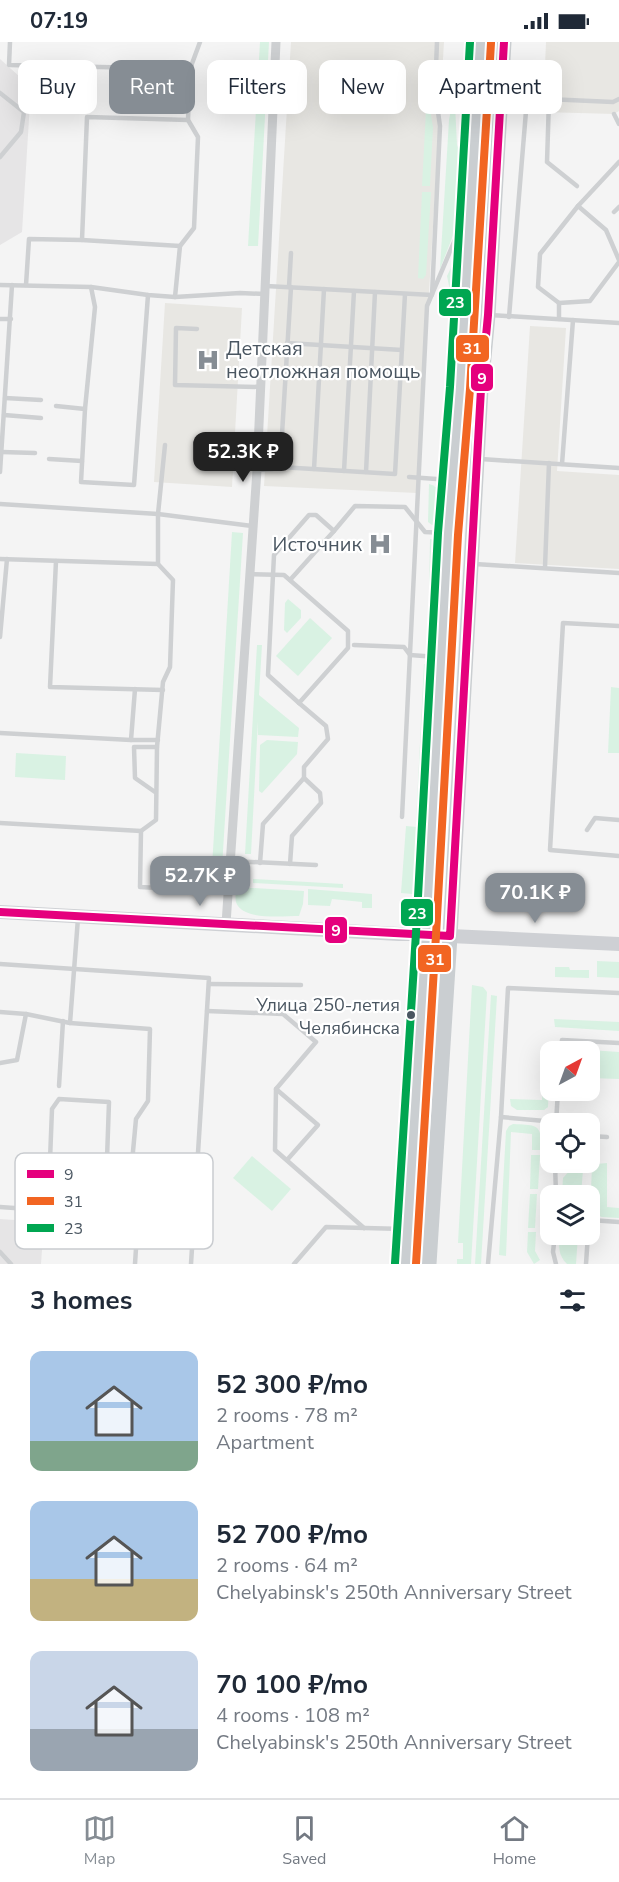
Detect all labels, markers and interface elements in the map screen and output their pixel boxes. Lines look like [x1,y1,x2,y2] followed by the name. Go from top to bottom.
[30,6,88,36] text: 07:19
[18,60,97,114] chip: Buy
[109,60,195,114] chip: Rent
[207,60,307,114] chip: Filters
[319,60,406,114] chip: New
[418,60,562,114] chip: Apartment
[438,288,472,317] line badge: 23
[445,292,465,314] text: 23
[455,334,490,363] line badge: 31
[226,335,420,385] place label: Детская неотложная помощь
[462,338,482,360] text: 31
[195,347,221,373] hospital icon: Детская неотложная помощь
[470,363,494,392] line badge: 9
[477,368,487,390] text: 9
[188,432,298,483] pin: 52.3K ₽
[207,438,279,465] text: 52.3K ₽
[273,531,362,558] place label: Источник
[367,531,393,557] hospital icon: Источник
[145,856,255,907] pin: 52.7K ₽
[164,862,236,889] text: 52.7K ₽
[480,873,590,924] pin: 70.1K ₽
[499,879,571,906] text: 70.1K ₽
[400,898,434,927] line badge: 23
[407,903,427,925] text: 23
[324,916,348,944] line badge: 9
[331,920,341,942] text: 9
[417,944,452,973] line badge: 31
[425,949,445,971] text: 31
[255,993,400,1040] place label: Улица 250-летия Челябинска
[405,1009,417,1021] marker: Улица 250-летия Челябинска
[540,1041,600,1101] north arrow
[540,1041,600,1245] map controls
[540,1113,600,1173] button: locate
[15,1153,213,1249] legend
[64,1164,74,1186] text: 9
[540,1185,600,1245] button: layers
[64,1191,83,1213] text: 31
[64,1218,83,1240] text: 23
[30,1283,132,1318] text: 3 homes
[556,1284,589,1317] icon: filters
[216,1367,368,1402] text: 52 300 ₽/mo
[78,1375,150,1447] icon: home
[216,1402,358,1429] text: 2 rooms · 78 m²
[216,1429,314,1456] text: Apartment
[216,1517,368,1552] text: 52 700 ₽/mo
[78,1525,150,1597] icon: home
[216,1552,358,1579] text: 2 rooms · 64 m²
[216,1579,572,1606] text: Chelyabinsk's 250th Anniversary Street
[216,1667,368,1702] text: 70 100 ₽/mo
[78,1675,150,1747] icon: home
[216,1702,370,1729] text: 4 rooms · 108 m²
[216,1729,572,1756] text: Chelyabinsk's 250th Anniversary Street
[83,1812,116,1870] tab: Map
[282,1812,326,1870] tab: Saved
[493,1812,536,1870] tab: Home

